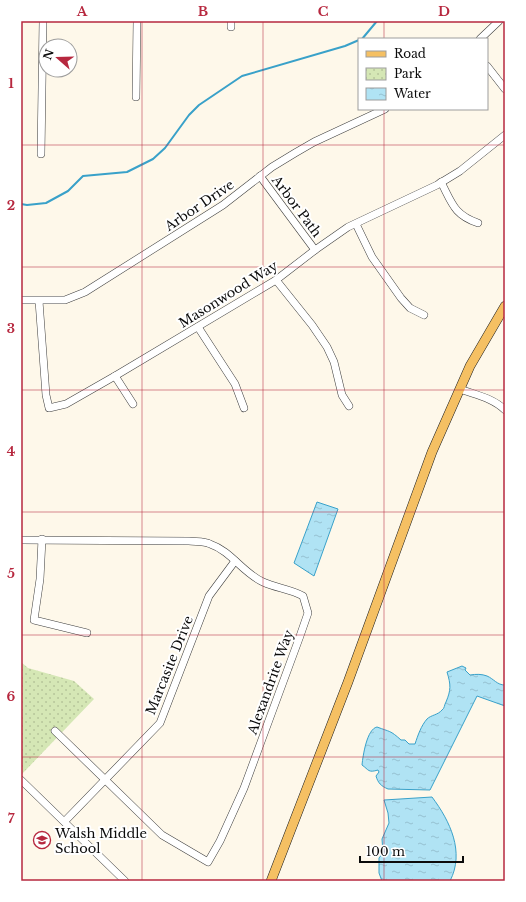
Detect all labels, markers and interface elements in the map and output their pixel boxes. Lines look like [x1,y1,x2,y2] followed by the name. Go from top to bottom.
[76,3,88,20] text: A
[198,3,208,20] text: B
[318,3,329,20] text: C
[438,3,450,20] text: D
[38,38,78,78] north arrow
[358,38,488,110] legend
[394,46,426,61] text: Road
[40,47,57,62] text: N
[394,66,422,81] text: Park
[8,75,14,92] text: 1
[393,86,431,101] text: Water
[267,171,325,240] street label: Arbor Path
[161,176,237,235] street label: Arbor Drive
[7,197,15,214] text: 2
[176,257,282,332] street label: Masonwood Way
[7,320,15,337] text: 3
[7,443,16,460] text: 4
[7,565,15,582] text: 5
[142,613,197,717] street label: Marcasite Drive
[243,627,298,738] street label: Alexandrite Way
[7,688,16,705] text: 6
[8,810,15,827] text: 7
[54,825,147,857] place label: Walsh Middle School
[32,830,52,850] school or university icon: Walsh Middle School
[360,838,463,864] scale bar
[366,844,405,859] text: 100 m

